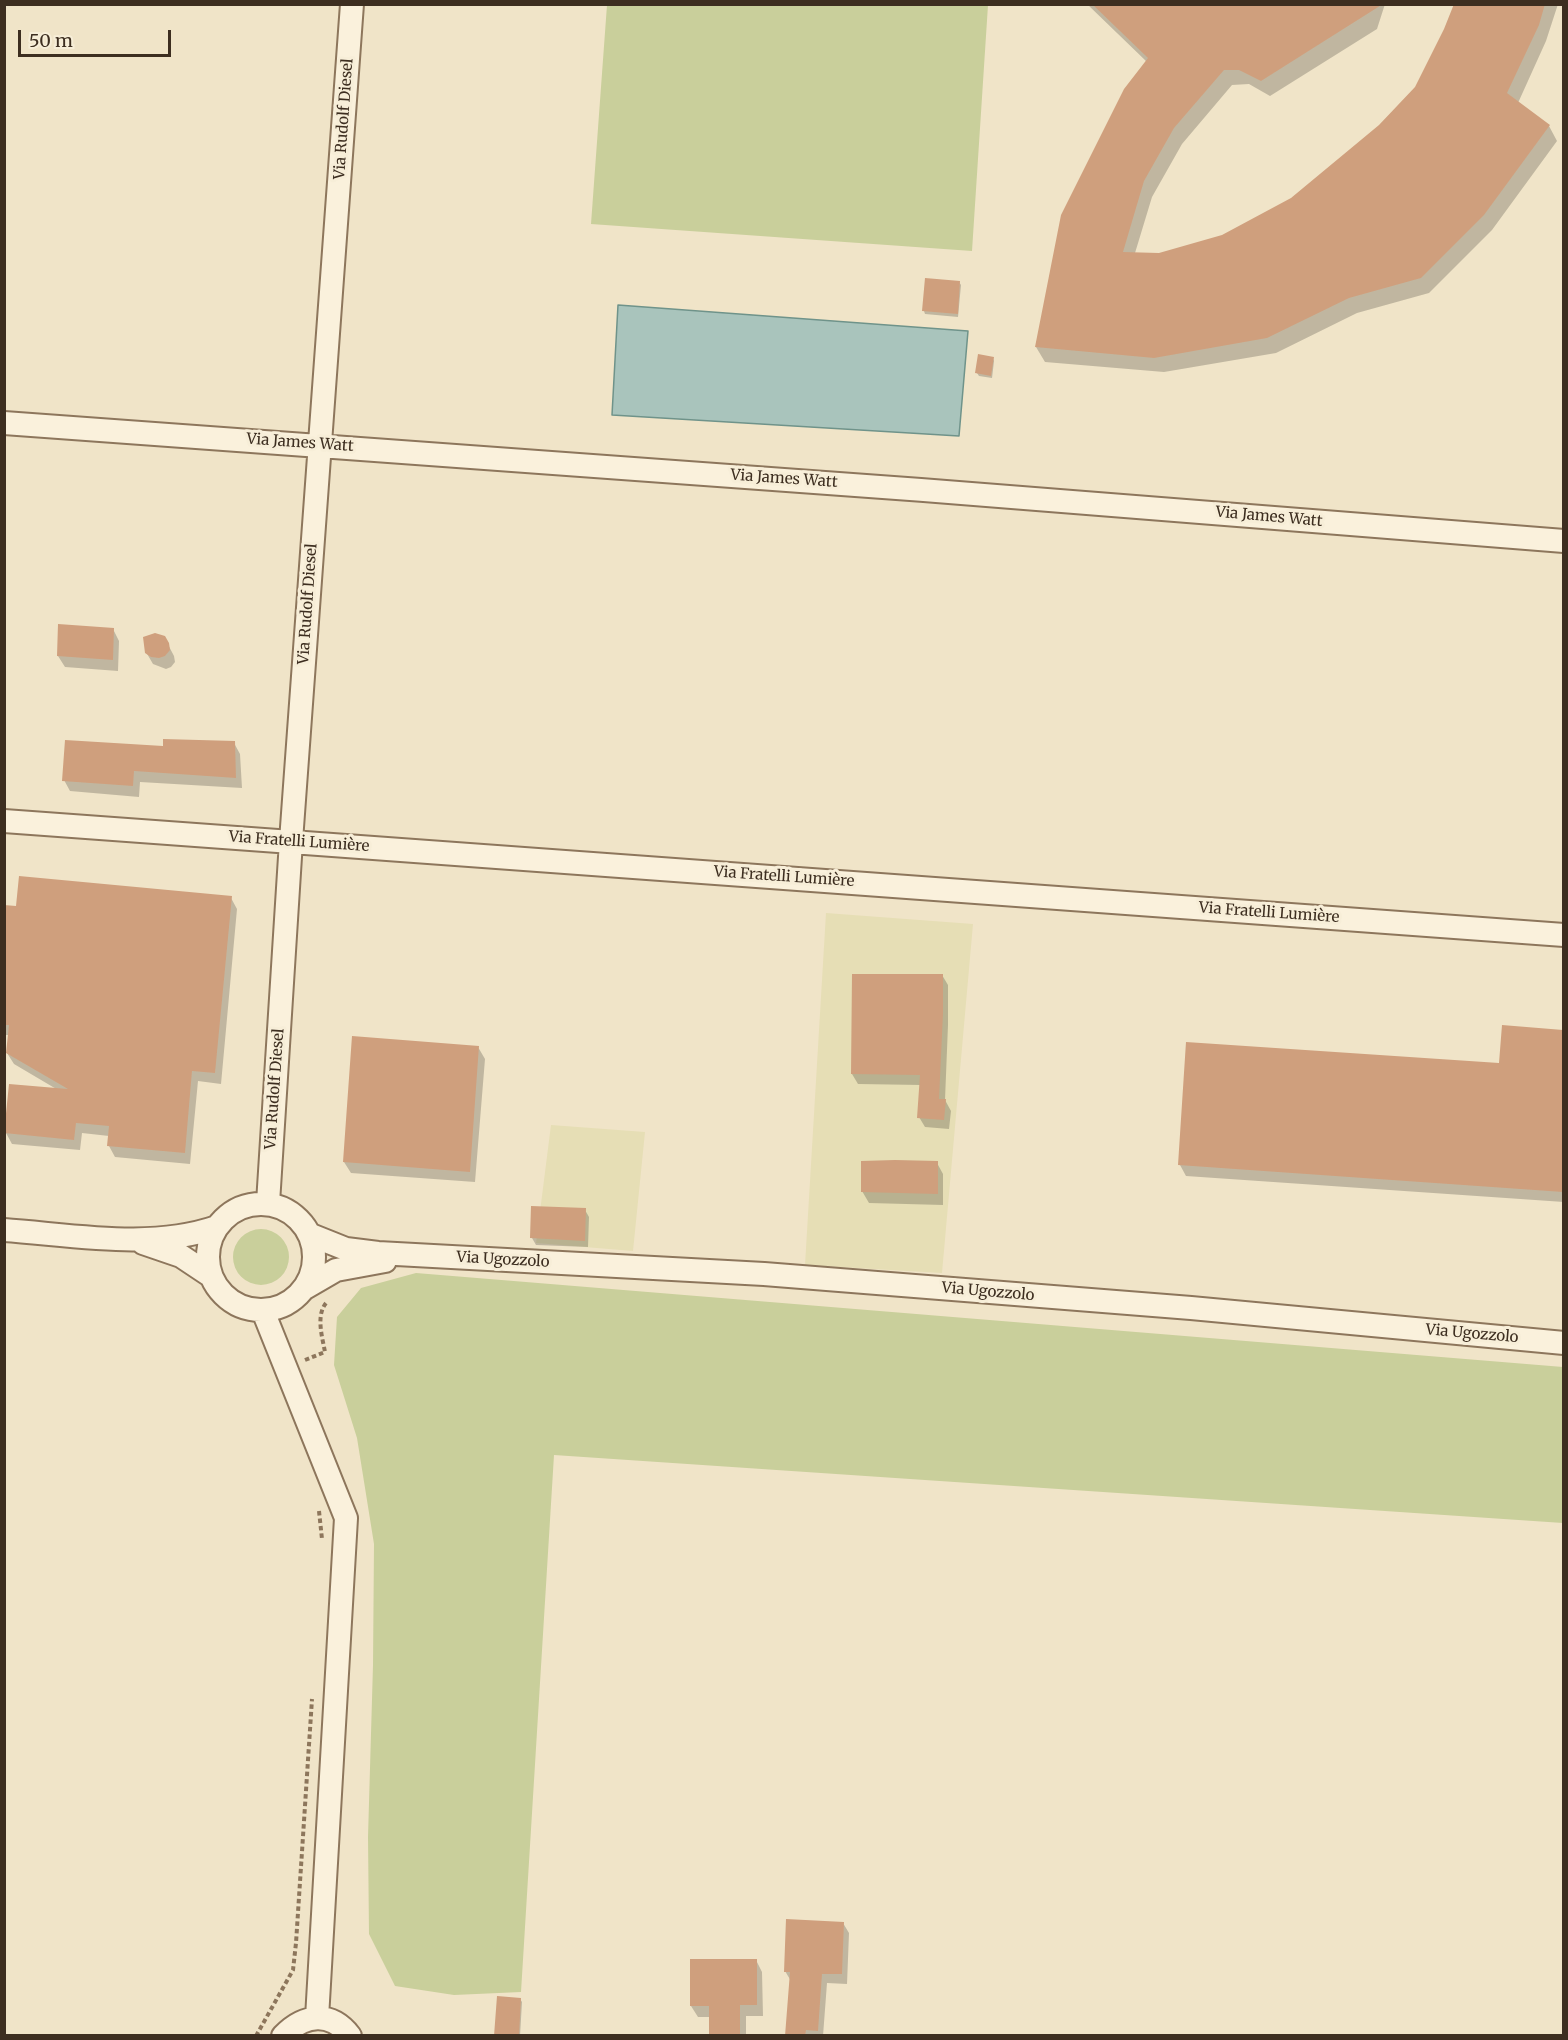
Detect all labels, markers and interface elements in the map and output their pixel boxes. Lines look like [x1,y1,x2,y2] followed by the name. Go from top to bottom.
[21,18,174,56] scale bar
[29,29,73,52] text: 50 m
[331,58,357,180] street label: Via Rudolf Diesel
[246,430,354,456] street label: Via James Watt
[730,466,838,492] street label: Via James Watt
[1215,503,1323,531] street label: Via James Watt
[295,543,321,665] street label: Via Rudolf Diesel
[228,828,370,856] street label: Via Fratelli Lumière
[713,863,855,891] street label: Via Fratelli Lumière
[1198,899,1340,927] street label: Via Fratelli Lumière
[262,1028,288,1150] street label: Via Rudolf Diesel
[456,1249,550,1271] street label: Via Ugozzolo
[941,1279,1035,1305] street label: Via Ugozzolo
[1425,1321,1519,1347] street label: Via Ugozzolo

